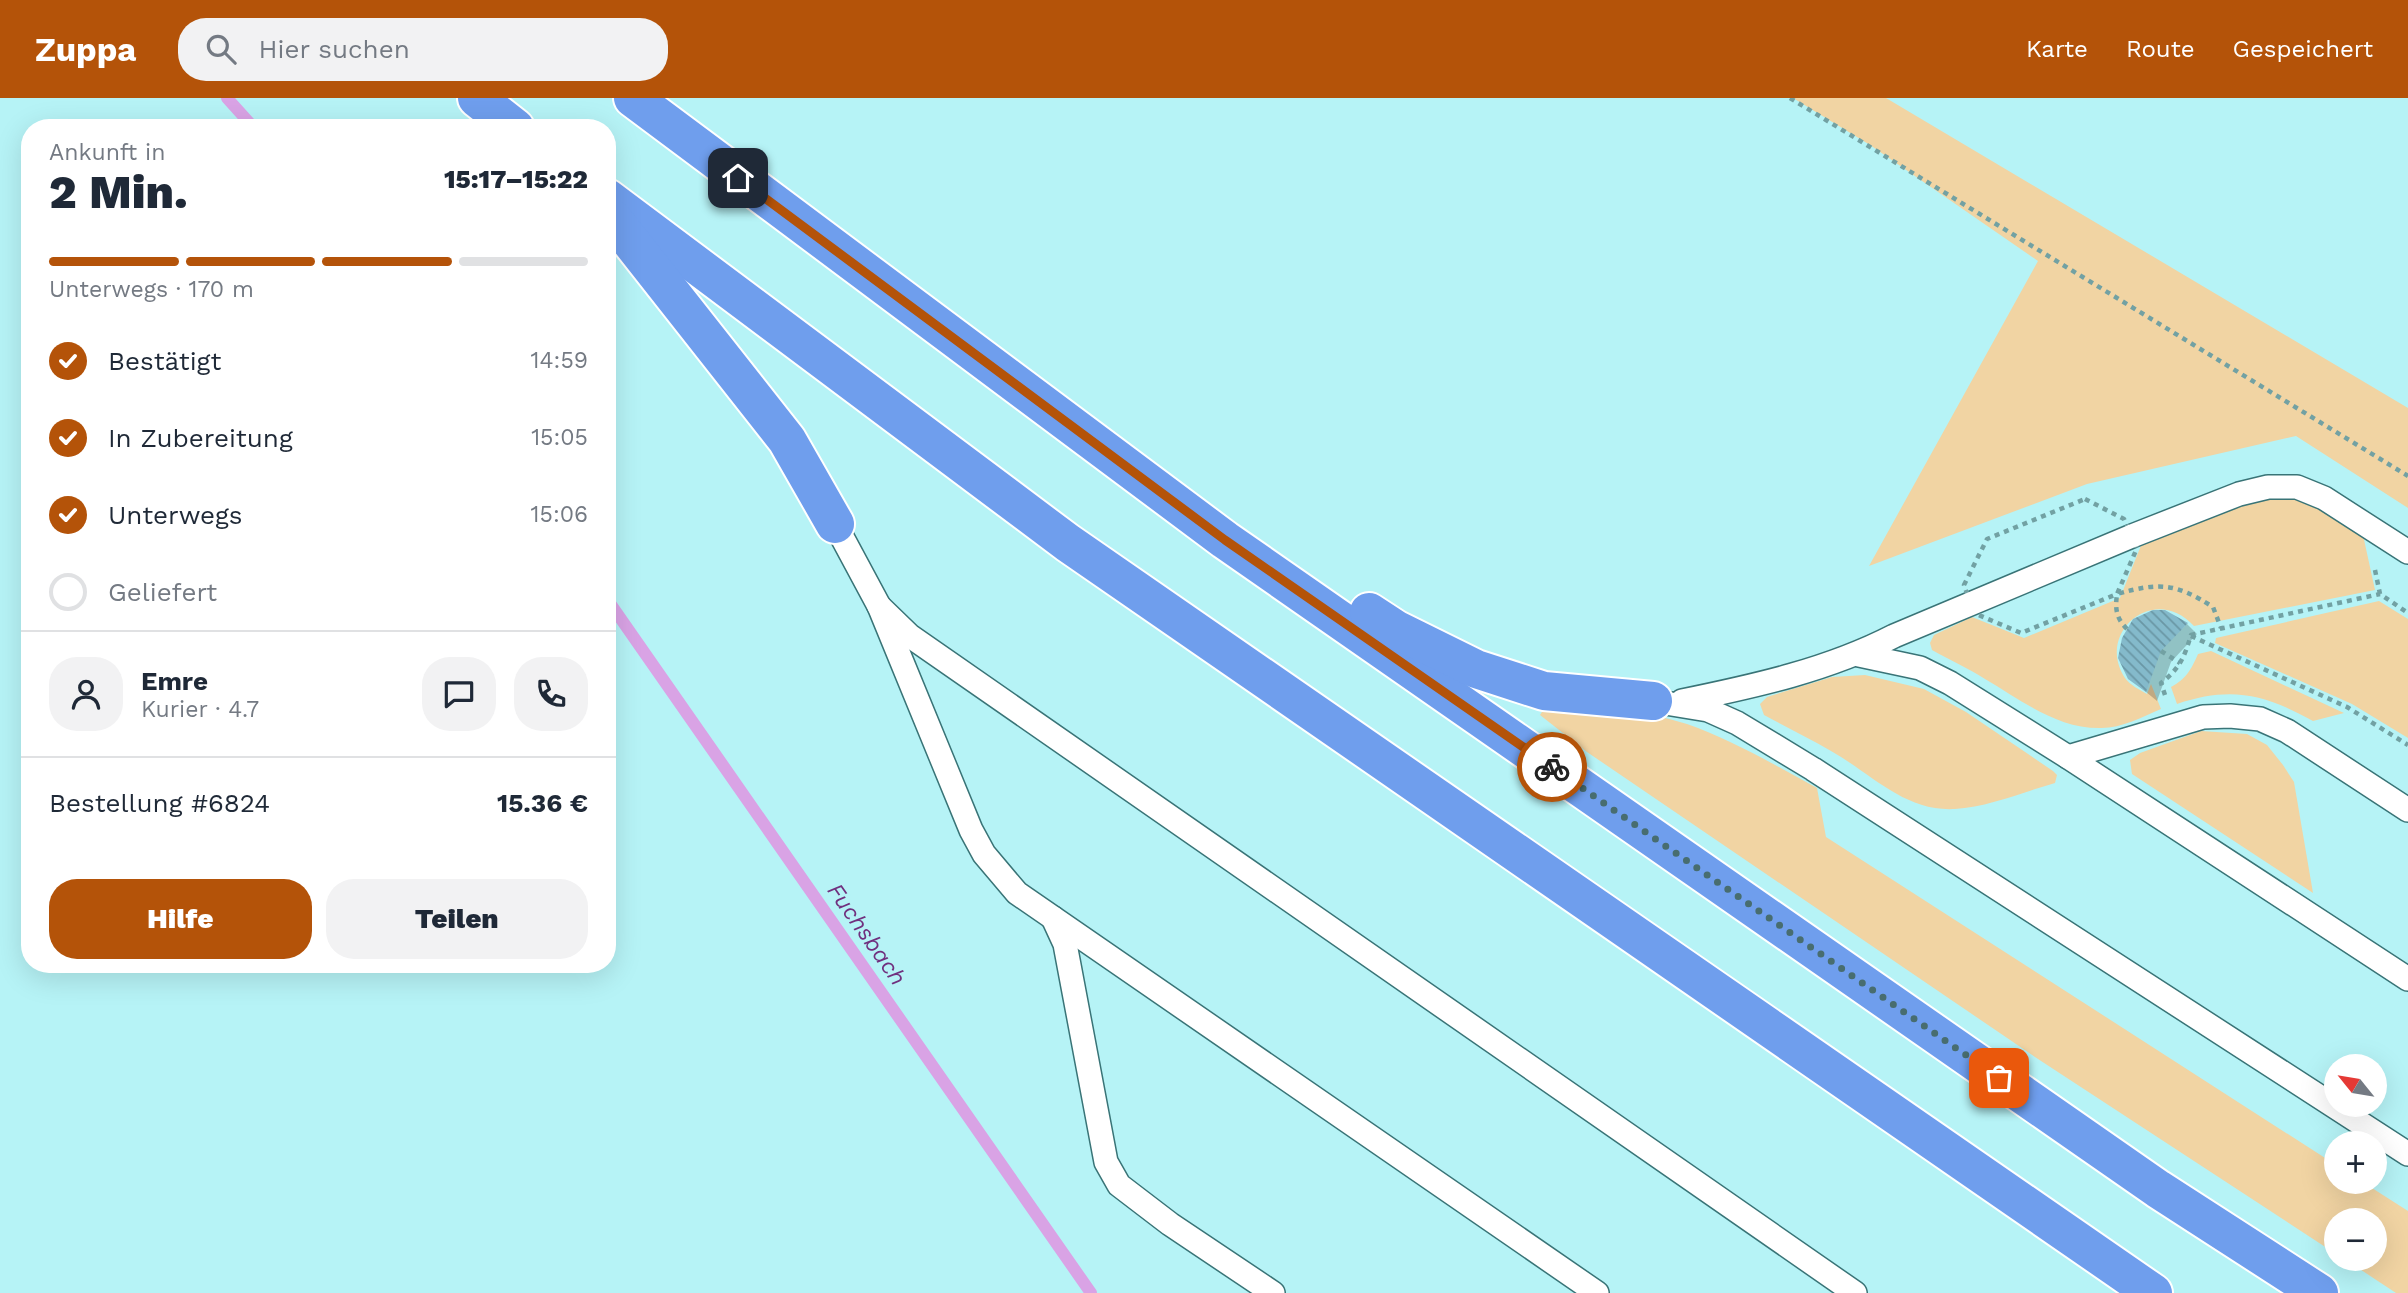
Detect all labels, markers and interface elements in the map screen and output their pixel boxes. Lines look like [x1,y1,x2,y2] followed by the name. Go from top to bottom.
[178,18,668,81] search box
[35,30,136,69] text: Zuppa
[202,30,240,68] icon: search
[258,34,410,64] text: Hier suchen
[2026,35,2088,63] text: Karte
[2126,35,2195,63] text: Route
[2233,35,2373,63] text: Gespeichert
[49,139,165,166] text: Ankunft in
[708,148,768,208] pin
[719,159,757,197] icon: home
[444,164,588,194] text: 15:17–15:22
[49,165,188,219] text: 2 Min.
[49,276,254,303] text: Unterwegs · 170 m
[49,342,87,380] icon: check
[108,346,221,376] text: Bestätigt
[531,347,588,374] text: 14:59
[49,419,87,457] icon: check
[108,423,293,453] text: In Zubereitung
[531,424,588,451] text: 15:05
[49,496,87,534] icon: check
[108,500,243,530] text: Unterwegs
[531,501,588,528] text: 15:06
[108,577,217,607] text: Geliefert
[49,657,123,731] button: person
[422,657,496,731] button: chat
[514,657,588,731] button: phone
[141,666,208,696] text: Emre
[141,696,259,723] text: Kurier · 4.7
[1517,732,1587,802] courier
[1533,748,1571,786] icon: bike
[49,788,270,818] text: Bestellung #6824
[497,788,588,818] text: 15.36 €
[822,878,912,991] water label: Fuchsbach
[49,879,312,959] button: Hilfe
[326,879,588,959] button: Teilen
[1969,1048,2029,1108] pin
[2324,1054,2387,1116] north arrow
[2324,1054,2387,1271] map controls
[1980,1059,2018,1097] icon: bag
[2324,1131,2387,1194] button: +
[2324,1208,2387,1271] button: −

